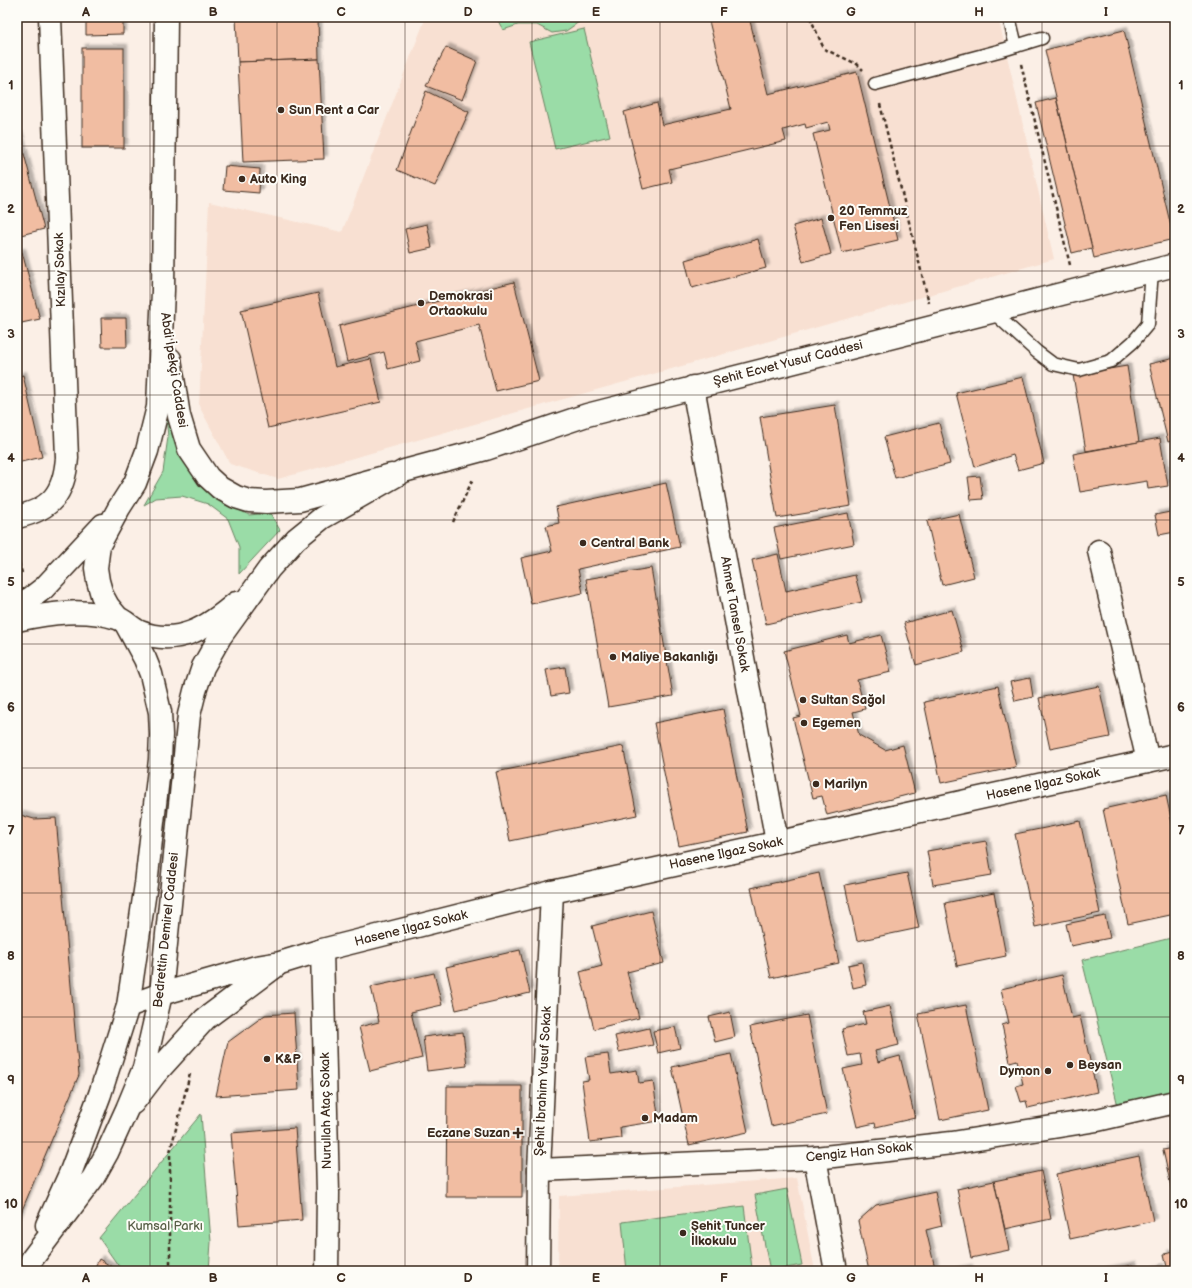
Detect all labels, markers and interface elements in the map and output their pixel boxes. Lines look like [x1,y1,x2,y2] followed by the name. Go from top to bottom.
[81,4,90,20] text: A
[208,4,218,20] text: B
[336,4,346,20] text: C
[463,4,473,20] text: D
[592,4,601,20] text: E
[720,4,728,20] text: F
[846,4,856,20] text: G
[974,4,984,20] text: H
[1104,4,1108,20] text: I
[8,77,14,93] text: 1
[1178,77,1184,93] text: 1
[289,102,380,118] place label: Sun Rent a Car
[276,105,286,115] marker: Sun Rent a Car
[249,171,307,187] place label: Auto King
[237,174,247,184] marker: Auto King
[7,201,15,217] text: 2
[1177,201,1185,217] text: 2
[839,203,908,234] place label: 20 Temmuz Fen Lisesi
[826,213,836,223] marker: 20 Temmuz Fen Lisesi
[51,232,69,307] street label: Kızılay Sokak
[429,288,493,319] place label: Demokrasi Ortaokulu
[416,298,426,308] marker: Demokrasi Ortaokulu
[157,311,191,429] street label: Abdi İpekçi Caddesi
[7,326,15,342] text: 3
[1177,326,1185,342] text: 3
[712,337,864,389] street label: Şehit Ecvet Yusuf Caddesi
[7,450,15,466] text: 4
[1177,450,1185,466] text: 4
[591,535,669,551] place label: Central Bank
[578,538,588,548] marker: Central Bank
[717,555,753,674] street label: Ahmet Tansel Sokak
[7,574,15,590] text: 5
[1177,574,1185,590] text: 5
[621,649,718,665] place label: Maliye Bakanlığı
[608,652,618,662] marker: Maliye Bakanlığı
[811,692,885,708] place label: Sultan Sağol
[798,695,808,705] marker: Sultan Sağol
[7,699,15,715] text: 6
[1177,699,1185,715] text: 6
[812,715,861,731] place label: Egemen
[799,718,809,728] marker: Egemen
[985,764,1102,804] street label: Hasene Ilgaz Sokak
[824,776,868,792] place label: Marilyn
[811,779,821,789] marker: Marilyn
[7,823,15,839] text: 7
[1177,823,1185,839] text: 7
[668,833,785,873] street label: Hasene Ilgaz Sokak
[150,852,182,1008] street label: Bedrettin Demirel Caddesi
[353,906,470,950] street label: Hasene Ilgaz Sokak
[7,948,15,964] text: 8
[1177,948,1185,964] text: 8
[531,1005,555,1156] street label: Şehit İbrahim Yusuf Sokak
[275,1051,301,1067] place label: K&P
[317,1052,335,1170] street label: Nurullah Ataç Sokak
[262,1054,272,1064] marker: K&P
[1078,1057,1122,1073] place label: Beysan
[1065,1060,1075,1070] marker: Beysan
[999,1063,1040,1079] place label: Dymon
[1043,1066,1053,1076] marker: Dymon
[7,1072,15,1088] text: 9
[1177,1072,1185,1088] text: 9
[653,1110,698,1126] place label: Madam
[640,1113,650,1123] marker: Madam
[427,1125,510,1141] place label: Eczane Suzan
[513,1128,523,1138] marker: Eczane Suzan
[805,1138,914,1166] street label: Cengiz Han Sokak
[4,1196,18,1212] text: 10
[1174,1196,1188,1212] text: 10
[127,1218,203,1234] park label: Kumsal Parkı
[691,1218,766,1249] place label: Şehit Tuncer İlkokulu
[678,1228,688,1238] marker: Şehit Tuncer İlkokulu
[81,1270,90,1286] text: A
[208,1270,218,1286] text: B
[336,1270,346,1286] text: C
[463,1270,473,1286] text: D
[592,1270,601,1286] text: E
[720,1270,728,1286] text: F
[846,1270,856,1286] text: G
[974,1270,984,1286] text: H
[1104,1270,1108,1286] text: I

